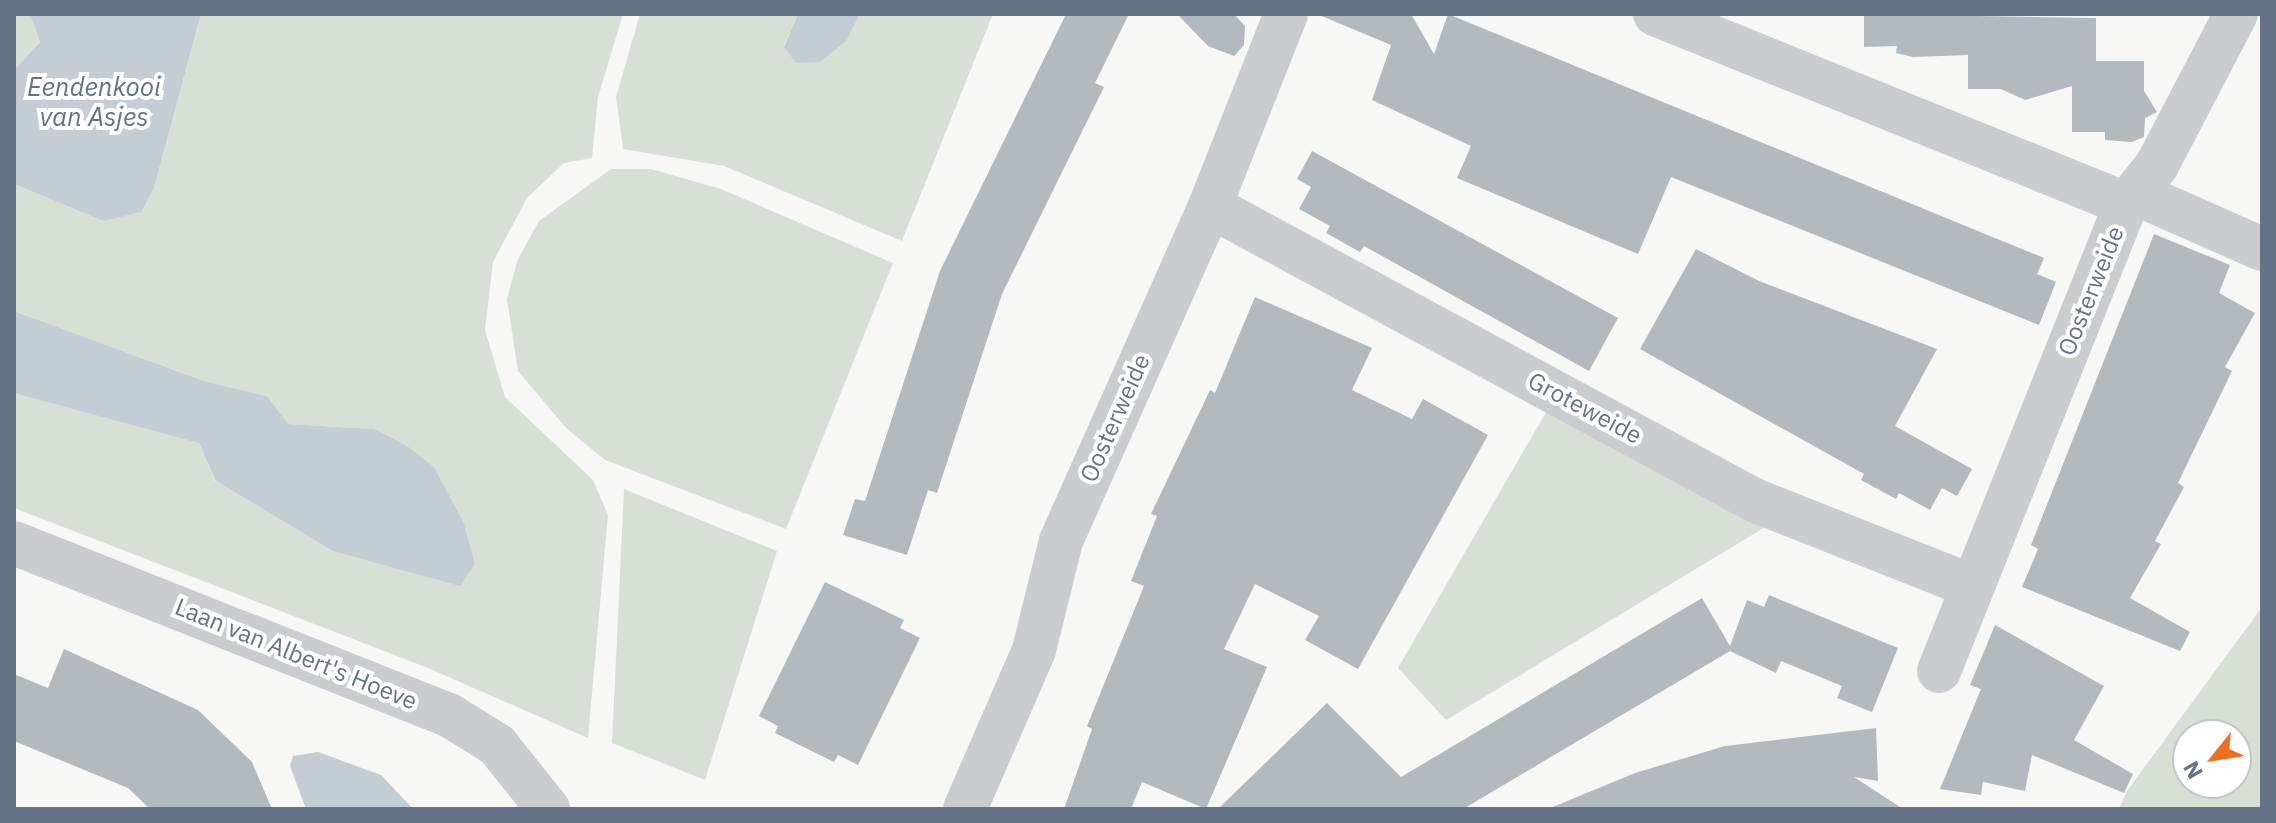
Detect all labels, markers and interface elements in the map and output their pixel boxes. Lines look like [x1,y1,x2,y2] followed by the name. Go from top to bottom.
[27,71,161,132] water label: Eendenkooi van Asjes
[2052,222,2130,360] street label: Oosterweide
[1074,350,1156,486] street label: Oosterweide
[1523,366,1647,450] street label: Groteweide
[171,592,421,716] street label: Laan van Albert's Hoeve
[2172,719,2252,799] north arrow
[2176,756,2209,784] text: N

